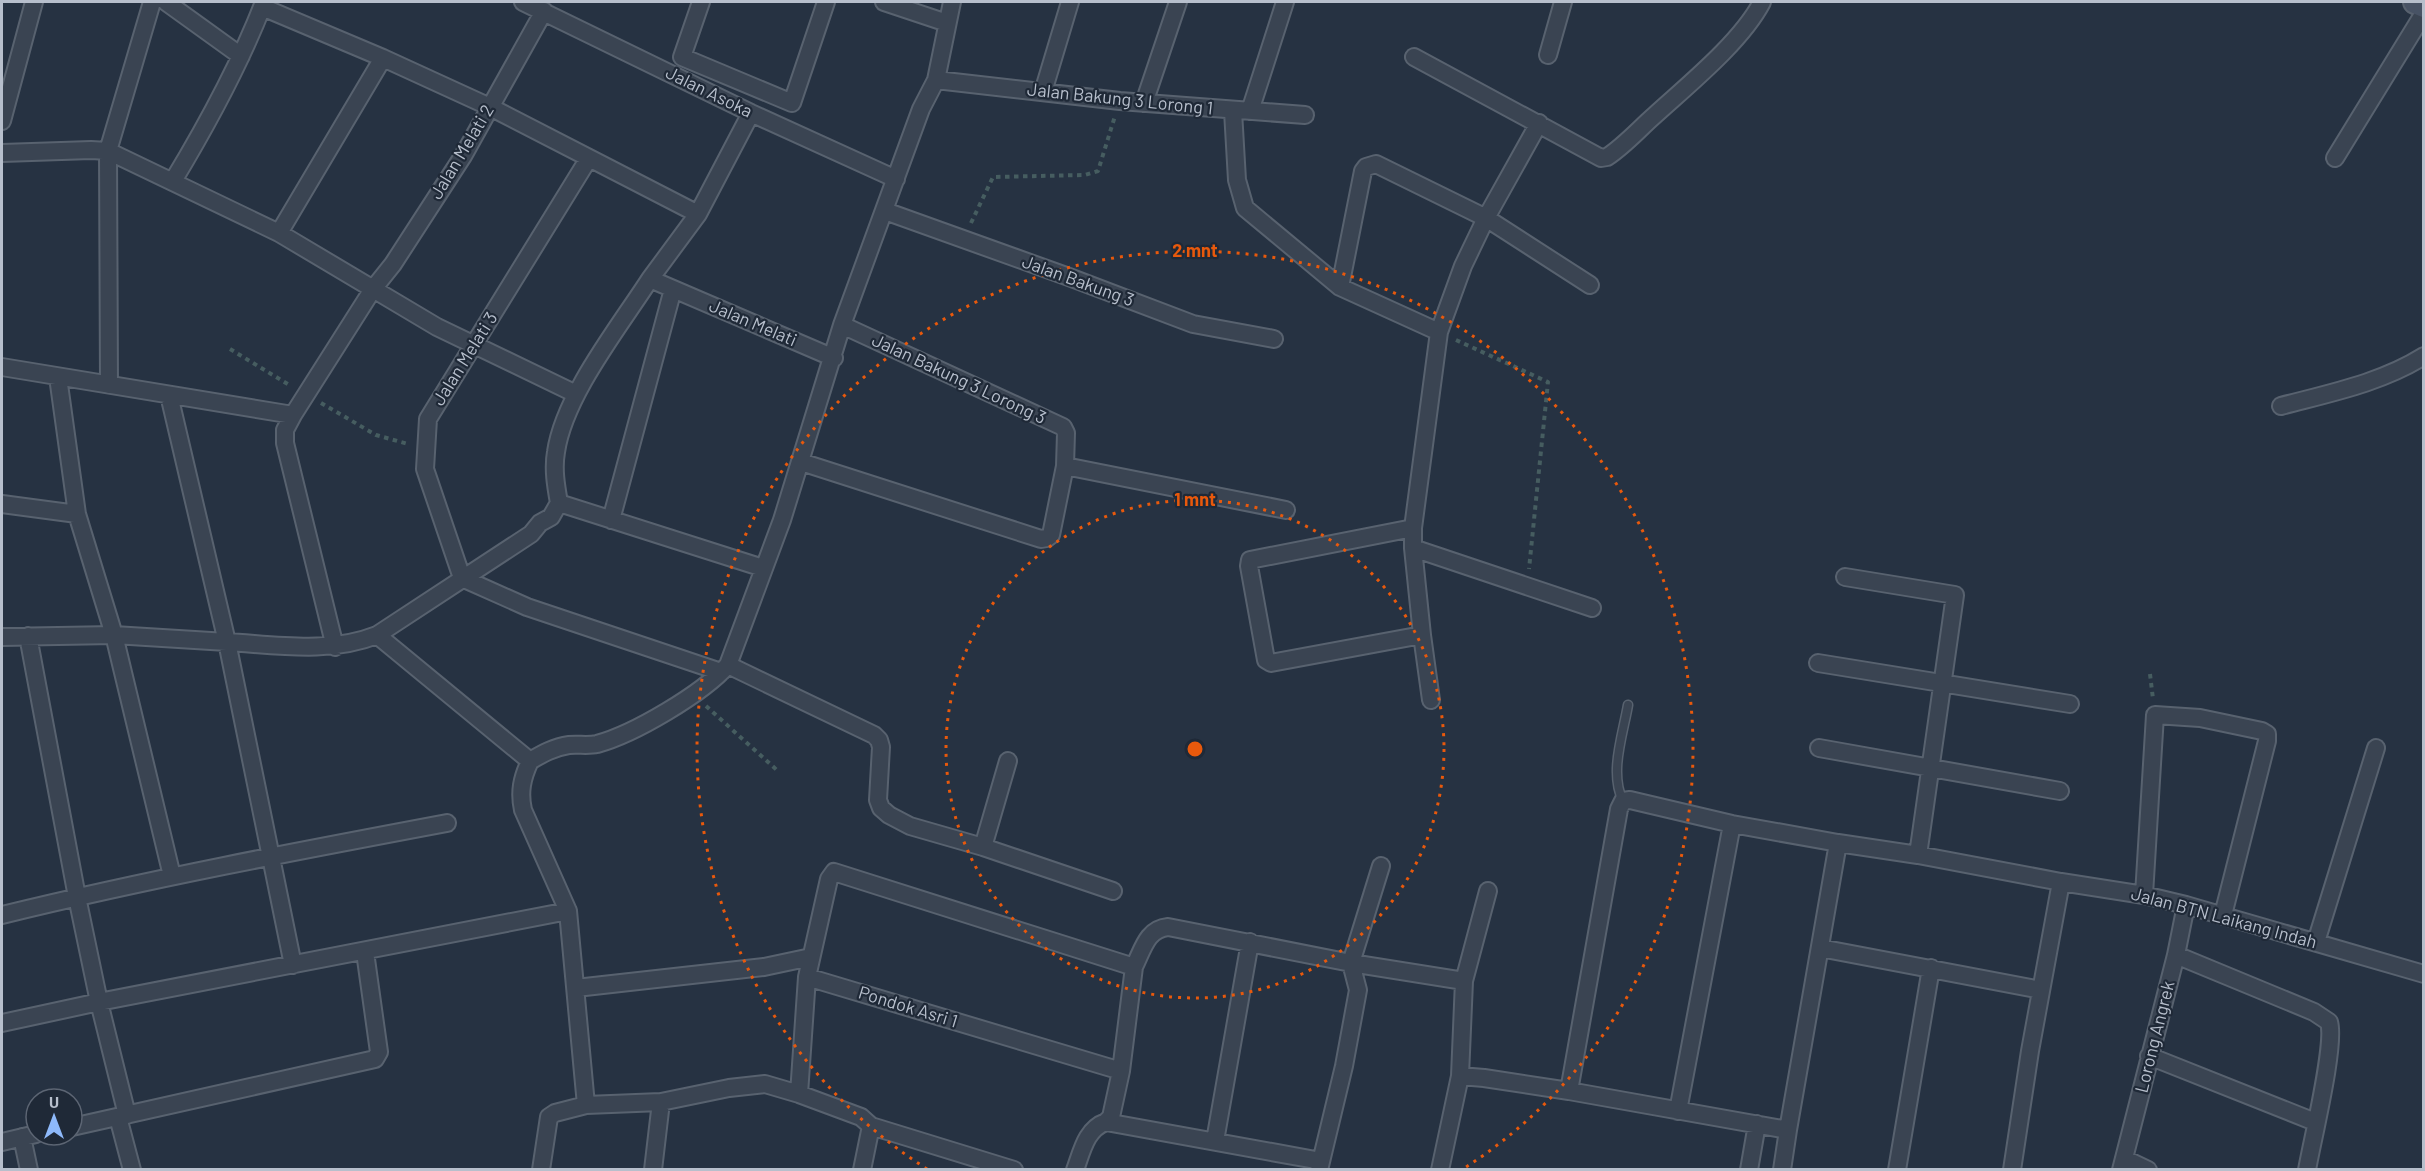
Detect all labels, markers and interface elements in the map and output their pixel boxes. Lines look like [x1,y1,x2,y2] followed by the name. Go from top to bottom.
[663,61,756,122] street label: Jalan Asoka
[1026,77,1214,119] street label: Jalan Bakung 3 Lorong 1
[424,100,498,203] street label: Jalan Melati 2
[1172,239,1218,261] text: 2 mnt
[1019,250,1137,310] street label: Jalan Bakung 3
[706,294,801,350] street label: Jalan Melati
[427,308,502,409] street label: Jalan Melati 3
[869,328,1050,428] street label: Jalan Bakung 3 Lorong 3
[1174,488,1216,510] text: 1 mnt
[1185,739,1205,759] centre of rings
[2129,882,2320,952] street label: Jalan BTN Laikang Indah
[2129,979,2179,1095] street label: Lorong Angrek
[856,981,961,1032] street label: Pondok Asri 1
[24,1087,84,1147] north arrow
[49,1092,59,1111] text: U

